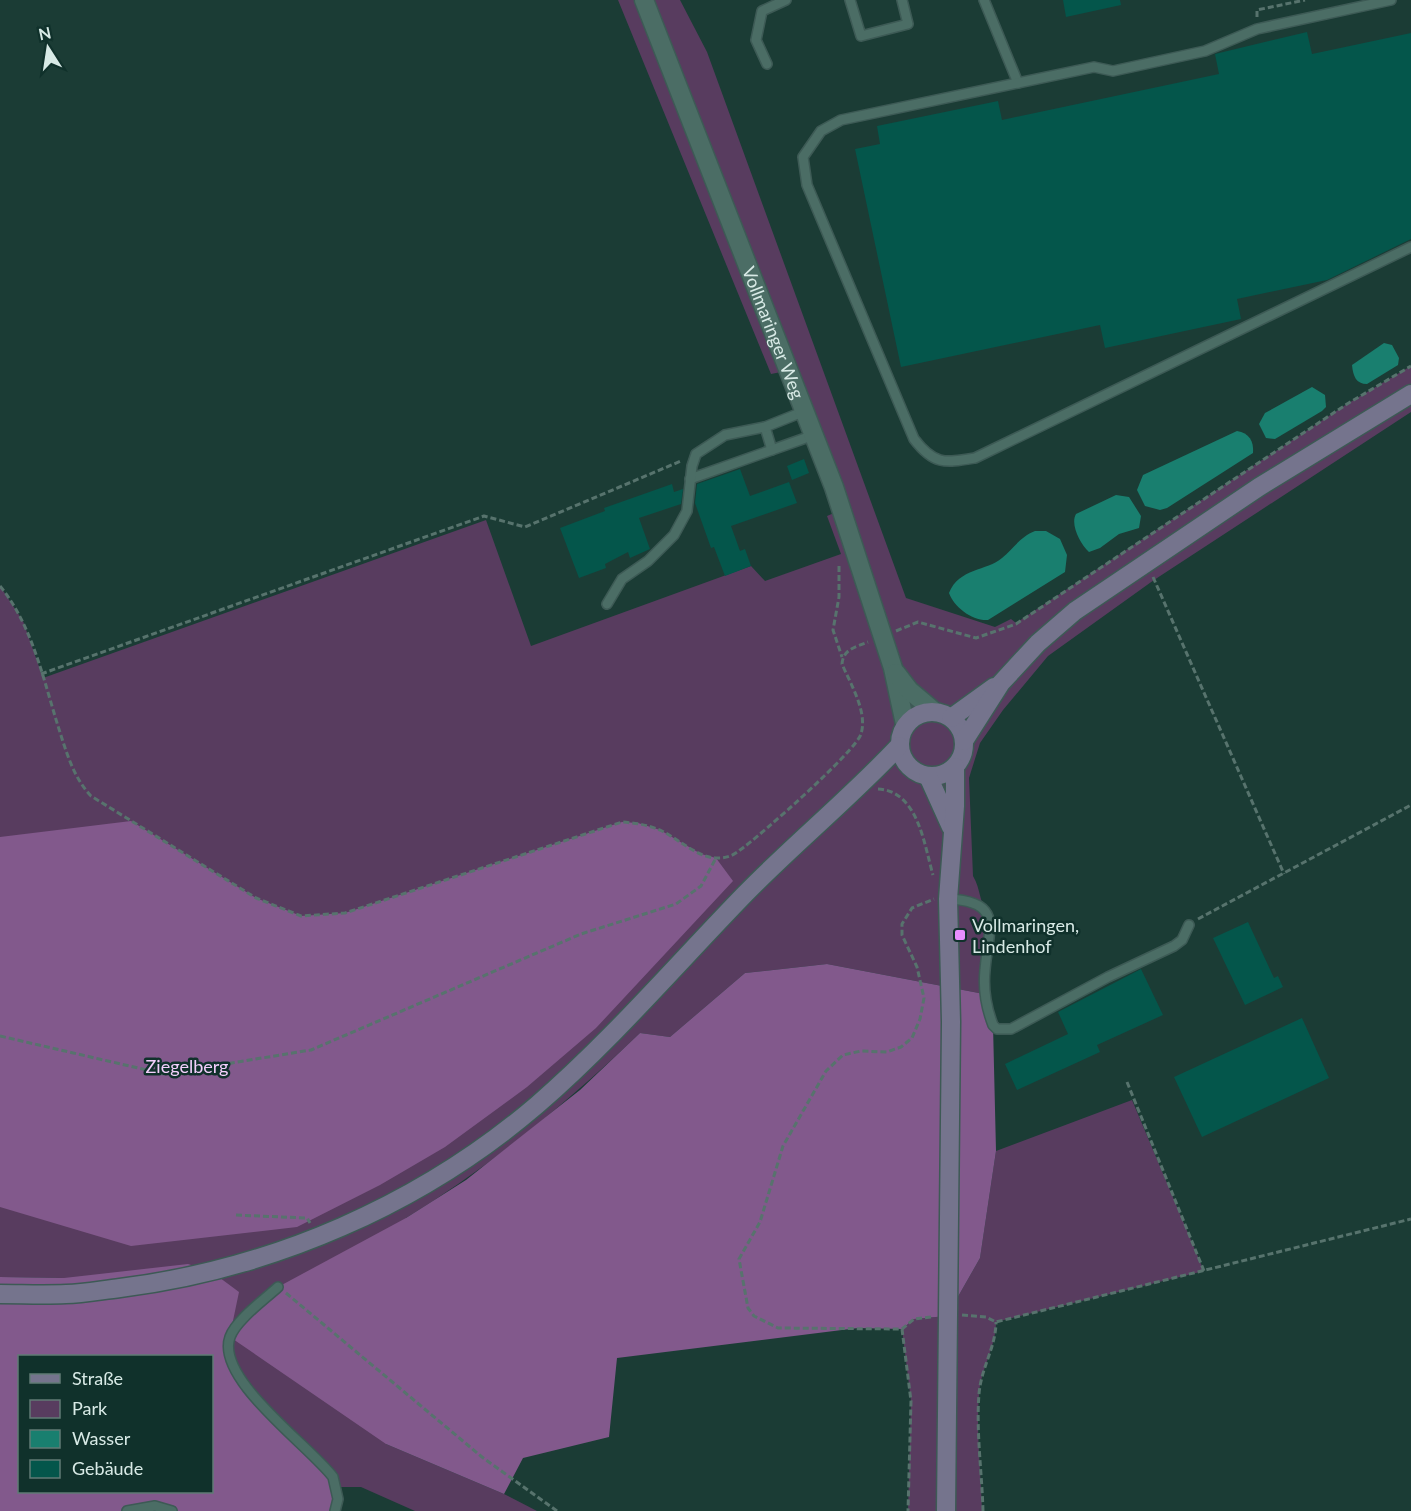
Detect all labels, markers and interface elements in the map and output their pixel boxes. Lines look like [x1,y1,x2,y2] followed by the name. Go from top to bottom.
[18,18,78,78] north arrow
[37,22,53,43] text: N
[738,263,809,402] street label: Vollmaringer Weg
[972,914,1079,957] place label: Vollmaringen, Lindenhof
[953,928,967,942] marker: Vollmaringen, Lindenhof
[146,1055,228,1077] park label: Ziegelberg
[18,1355,213,1493] legend
[72,1367,123,1389] text: Straße
[72,1397,108,1419] text: Park
[72,1427,131,1449] text: Wasser
[72,1457,143,1479] text: Gebäude

